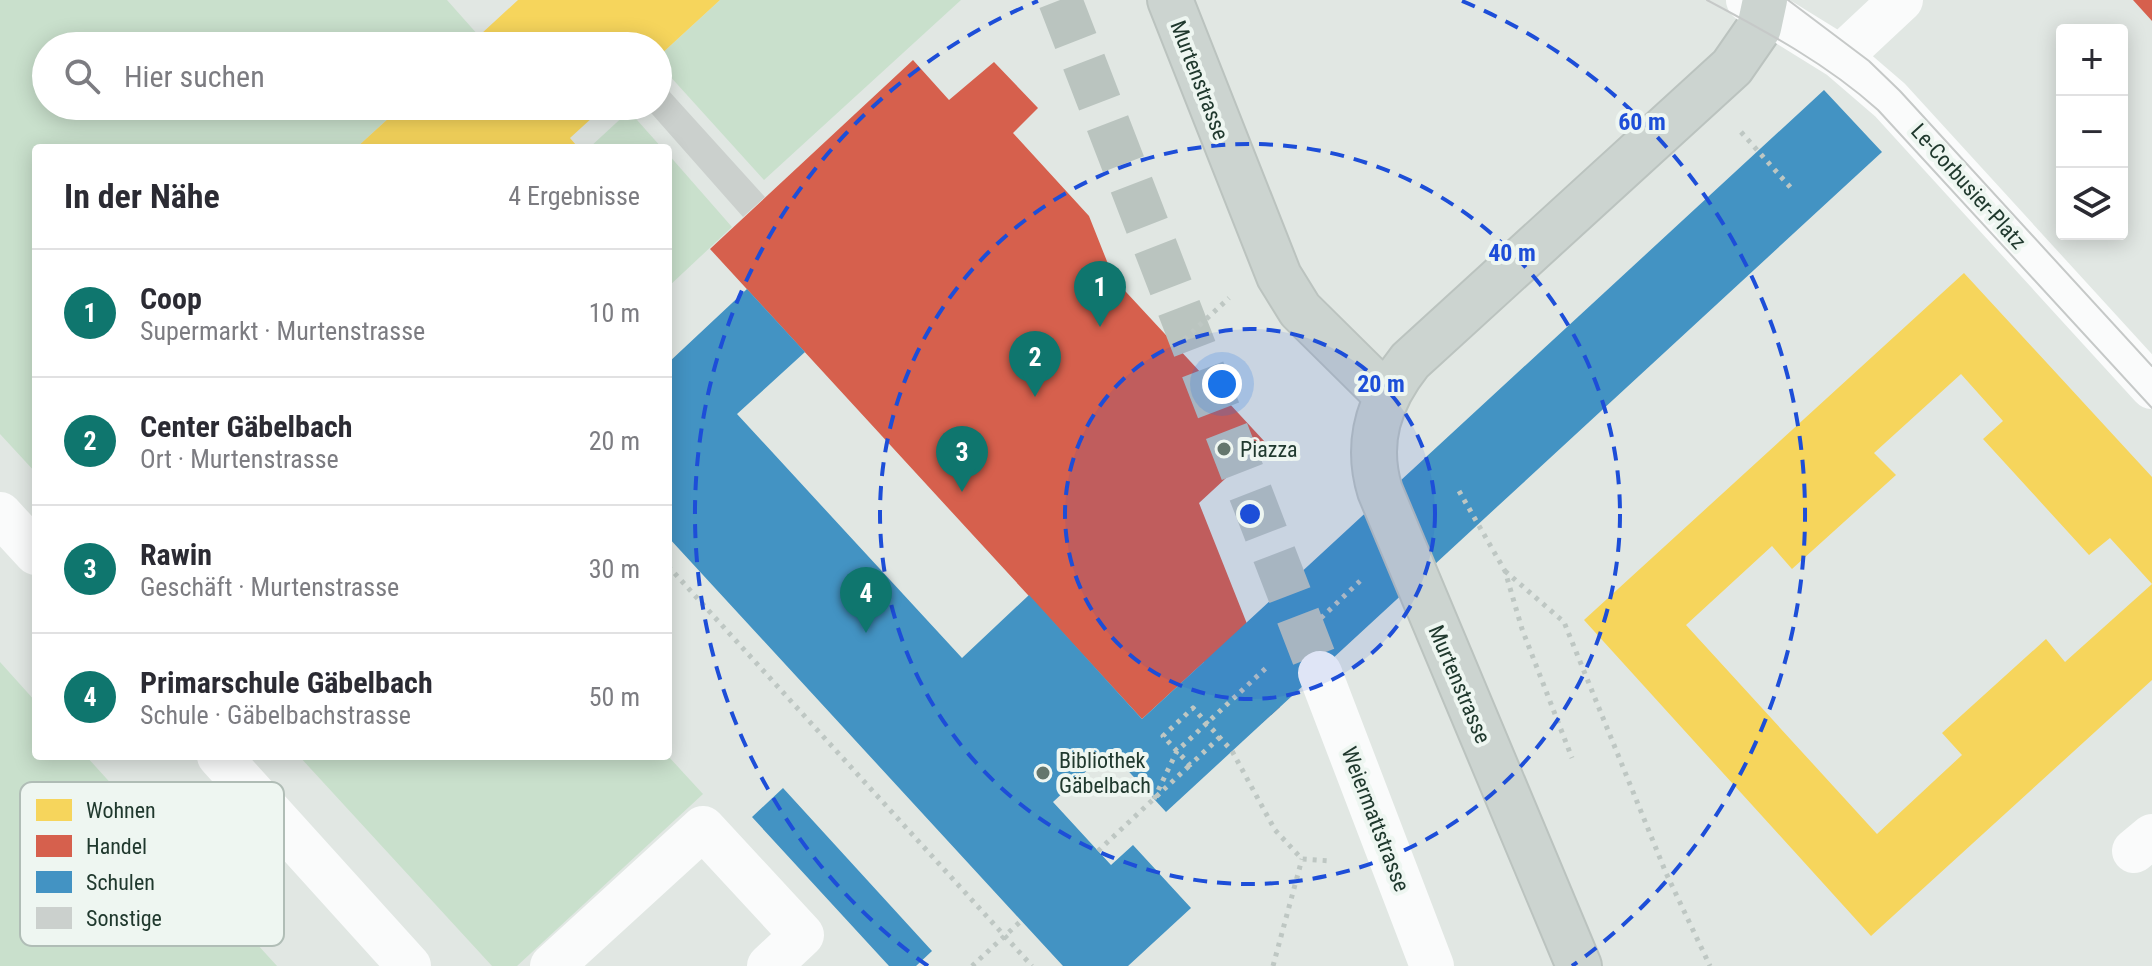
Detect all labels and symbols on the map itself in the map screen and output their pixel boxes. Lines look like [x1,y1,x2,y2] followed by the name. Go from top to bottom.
[1165,17,1234,143] street label: Murtenstrasse
[1618,108,1666,136] text: 60 m
[1906,119,2031,254] street label: Le-Corbusier-Platz
[1488,239,1536,267] text: 40 m
[1074,261,1126,327] pin: 1
[1009,331,1061,397] pin: 2
[1202,364,1242,404] your location
[1357,370,1405,398] text: 20 m
[936,426,988,492] pin: 3
[1240,437,1298,462] place label: Piazza
[1215,440,1233,458] marker: Piazza
[1236,500,1264,528] centre of rings
[840,567,892,633] pin: 4
[1423,621,1496,747] street label: Murtenstrasse
[1337,743,1415,895] street label: Weiermattstrasse
[1059,748,1151,798] place label: Bibliothek Gäbelbach
[1034,764,1052,782] marker: Bibliothek Gäbelbach
[20,782,284,946] legend
[86,798,156,823] text: Wohnen
[86,834,147,859] text: Handel
[86,870,155,895] text: Schulen
[86,906,162,931] text: Sonstige

